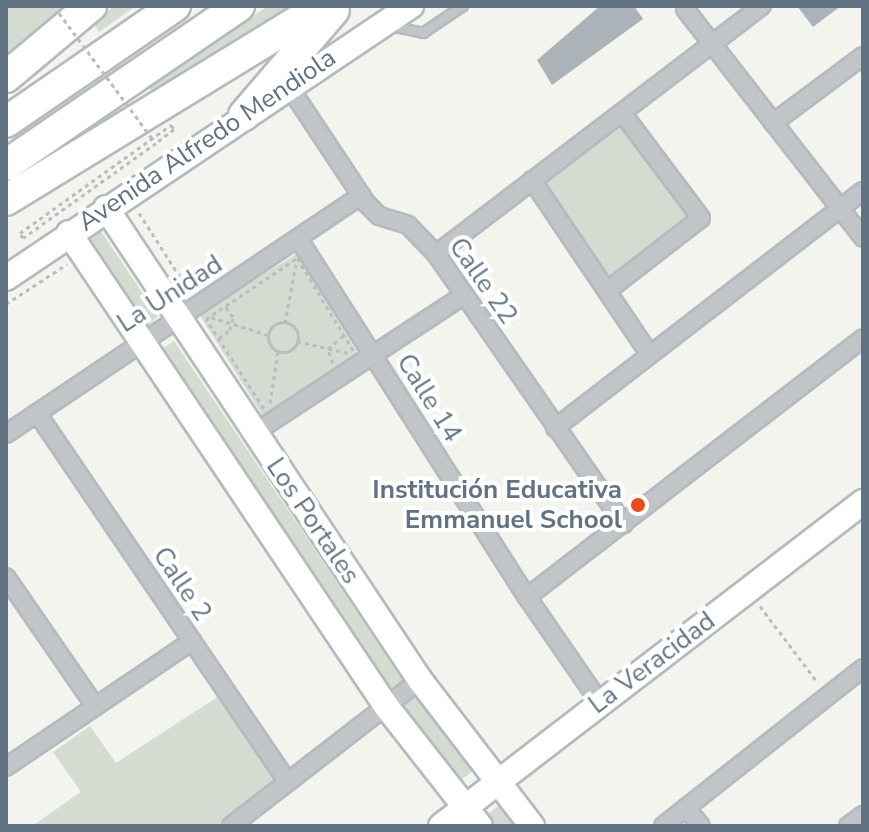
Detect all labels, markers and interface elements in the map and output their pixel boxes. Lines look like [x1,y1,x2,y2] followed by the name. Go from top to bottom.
[72,42,342,238] street label: Avenida Alfredo Mendiola
[442,232,524,330] street label: Calle 22
[112,249,228,339] street label: La Unidad
[390,348,468,448] street label: Calle 14
[260,452,366,590] street label: Los Portales
[372,474,622,536] place label: Institución Educativa Emmanuel School
[629,496,647,514] marker: Institución Educativa Emmanuel School
[146,541,218,627] street label: Calle 2
[583,605,721,721] street label: La Veracidad

